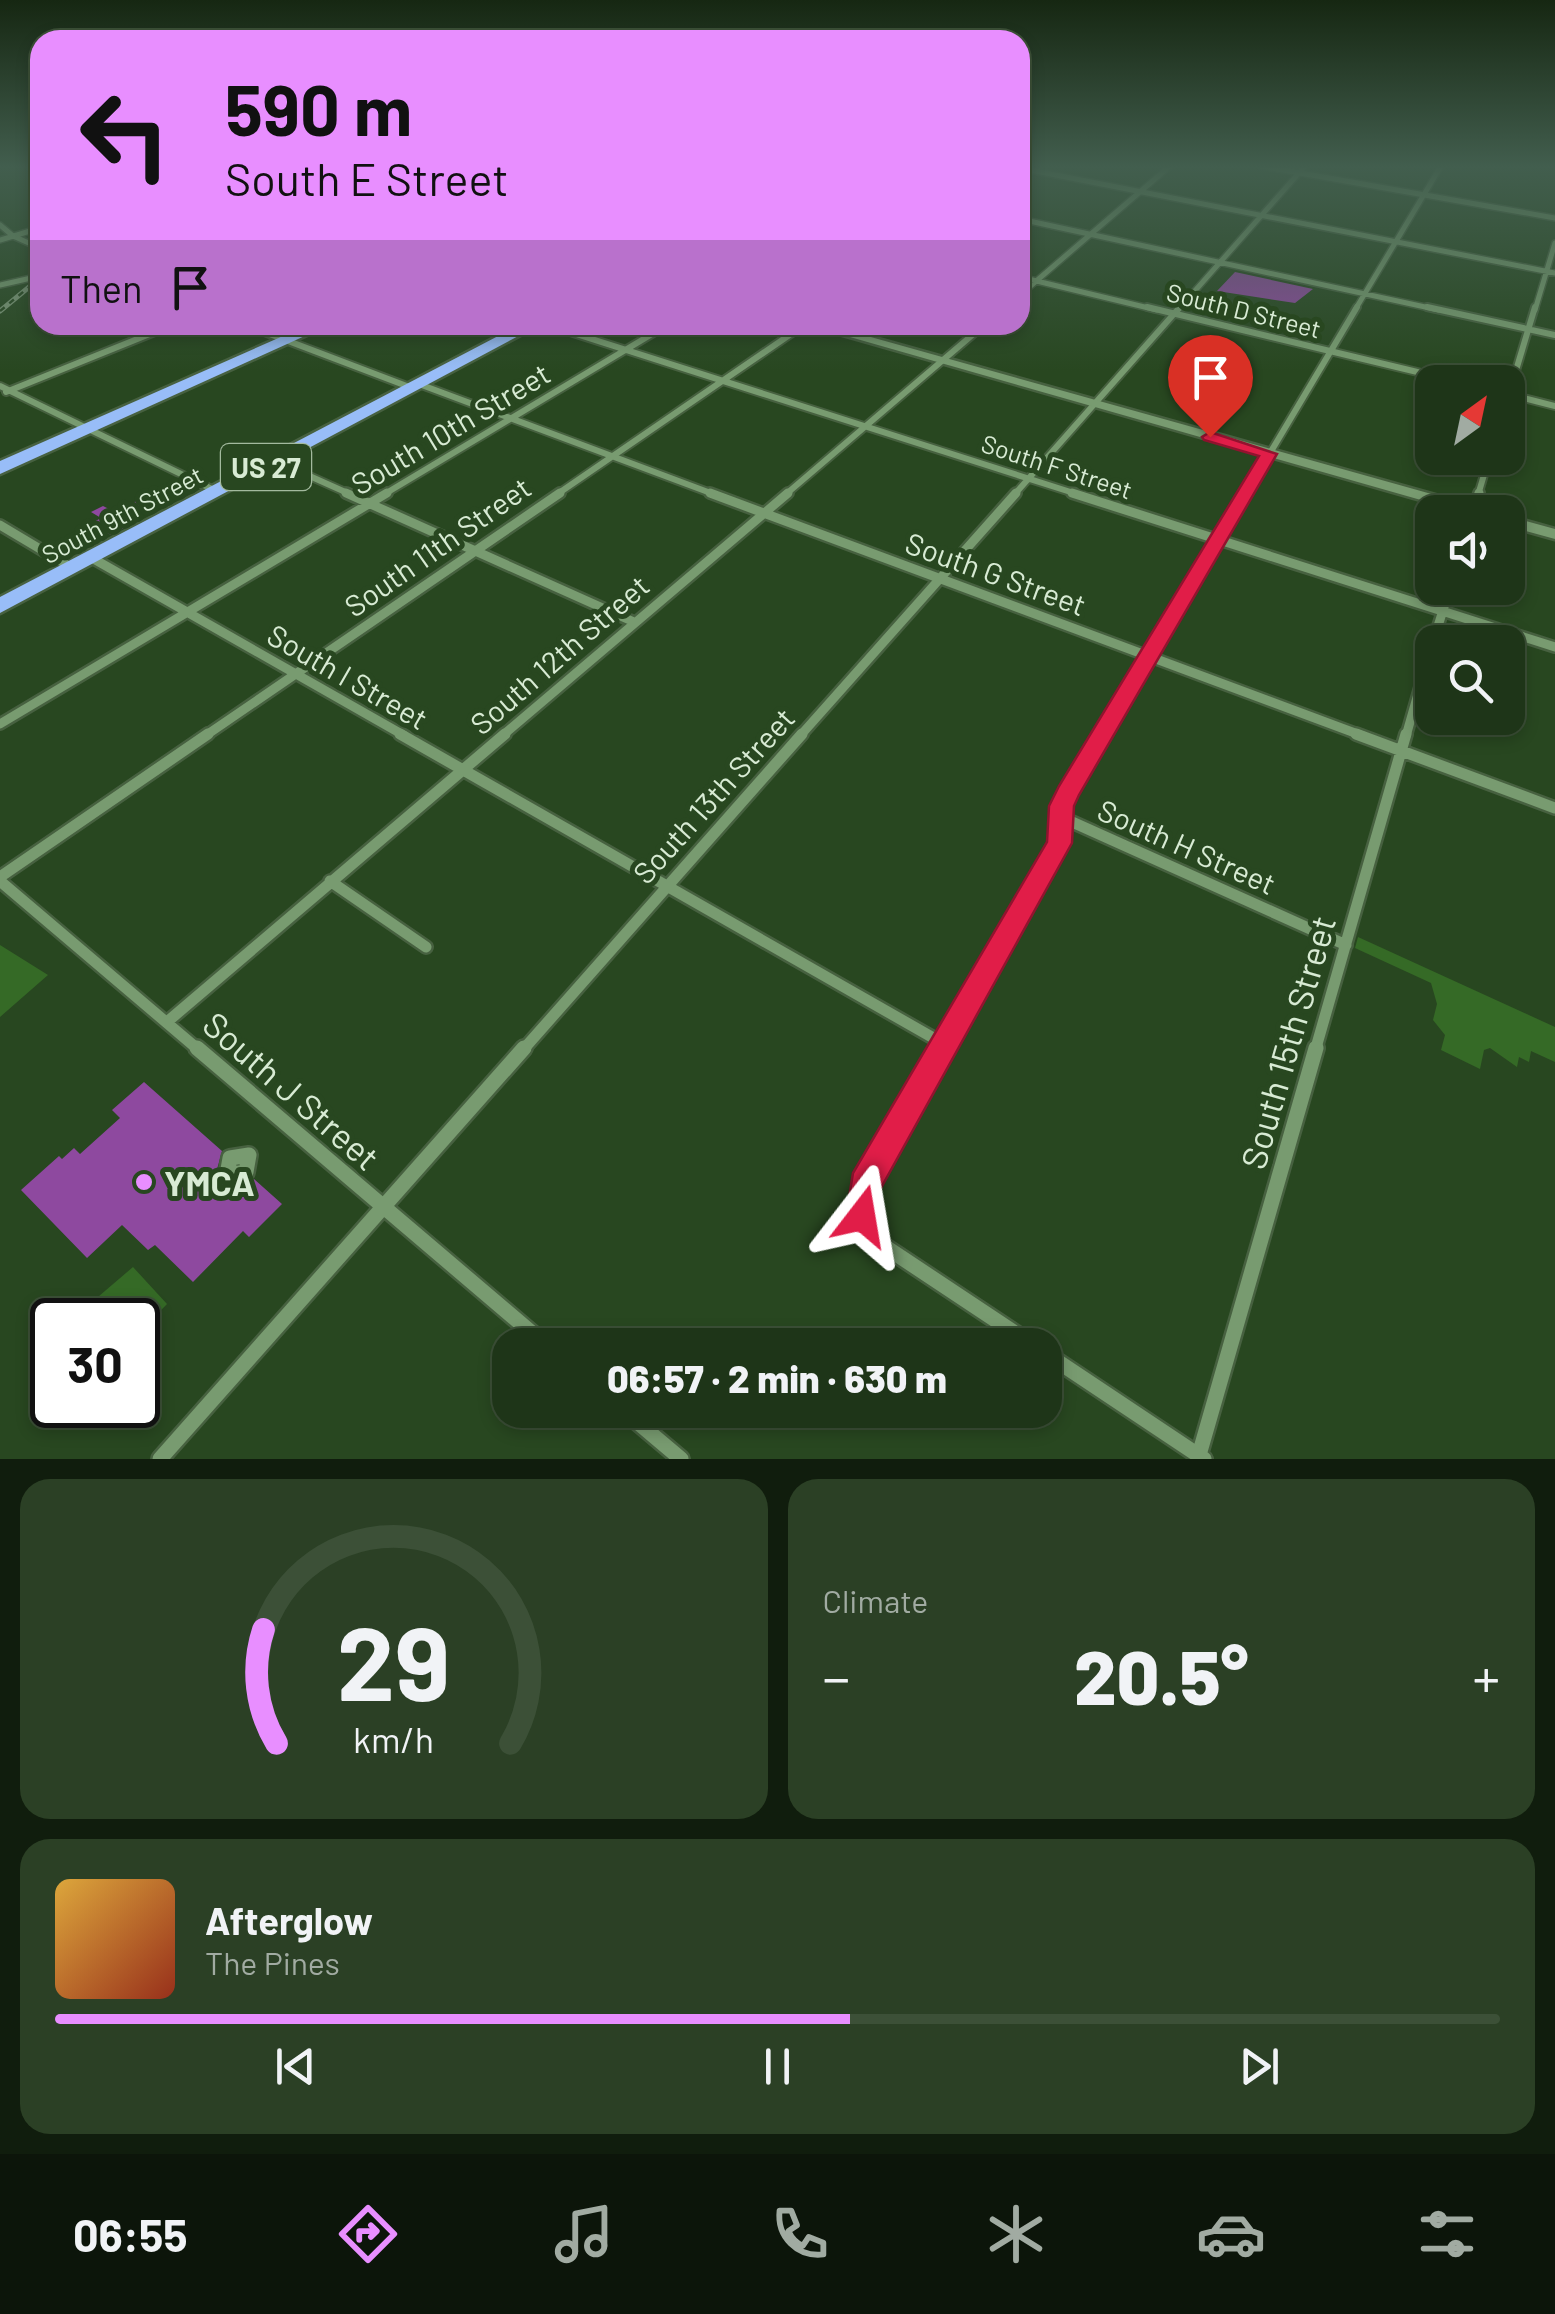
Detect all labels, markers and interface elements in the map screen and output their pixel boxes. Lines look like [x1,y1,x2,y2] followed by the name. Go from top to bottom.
[225,66,412,150] text: 590 m
[60,70,190,200] icon: left
[225,151,509,205] text: South E Street
[163,260,218,315] icon: arrive
[60,265,143,311] text: Then
[1164,276,1324,344] street label: South D Street
[1168,335,1253,438] pin
[1183,350,1238,405] icon: arrive
[344,355,556,501] street label: South 10th Street
[1415,365,1525,475] north arrow
[1415,365,1525,735] map controls
[978,428,1136,504] street label: South F Street
[221,444,311,490] road number: US 27
[36,459,208,569] street label: South 9th Street
[337,468,537,624] street label: South 11th Street
[1415,495,1525,605] button: sound
[901,524,1091,622] street label: South G Street
[462,567,656,741] street label: South 12th Street
[262,616,434,736] street label: South I Street
[1415,625,1525,735] button: search
[625,700,801,890] street label: South 13th Street
[1093,791,1281,901] street label: South H Street
[1231,911,1343,1173] street label: South 15th Street
[195,1002,389,1178] street label: South J Street
[164,1161,255,1203] place label: YMCA
[810,1164,914,1268] position arrow
[133,1171,155,1193] marker: YMCA
[30,1298,160,1428] speed limit sign: 30
[607,1355,947,1401] text: 06:57 · 2 min · 630 m
[823,1581,928,1619] text: Climate
[337,1597,450,1722] text: 29
[1074,1630,1249,1720] text: 20.5°
[823,1643,850,1709] text: −
[1472,1643,1500,1709] text: +
[353,1717,434,1760] text: km/h
[205,1897,373,1943] text: Afterglow
[205,1943,340,1981] text: The Pines
[268,2039,323,2094] icon: previous
[750,2039,805,2094] icon: pause
[1232,2039,1287,2094] icon: next
[333,2199,403,2269] icon: directions
[549,2199,619,2269] icon: music
[765,2199,835,2269] icon: phone
[981,2199,1051,2269] icon: climate
[1196,2199,1266,2269] icon: car
[1412,2199,1482,2269] icon: filters
[73,2207,188,2261] text: 06:55

